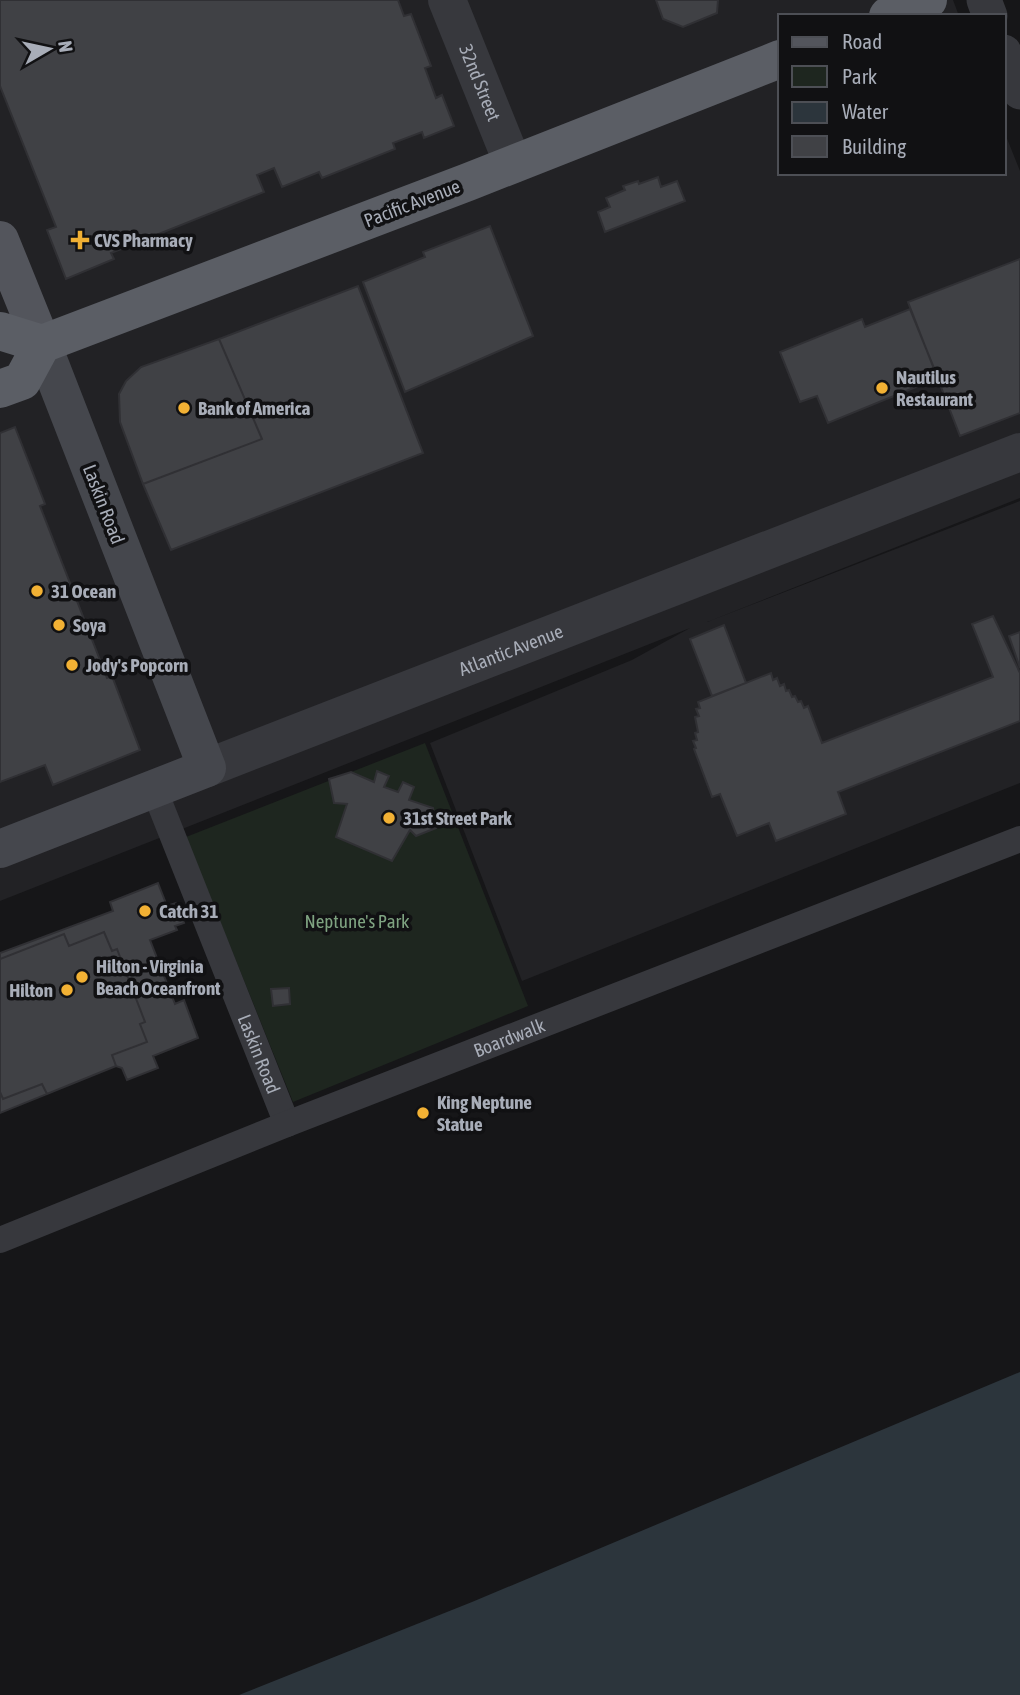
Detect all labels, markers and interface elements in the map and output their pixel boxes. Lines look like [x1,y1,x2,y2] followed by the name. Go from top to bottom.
[14,14,84,84] north arrow
[778,14,1006,175] legend
[842,29,882,53] text: Road
[54,39,78,54] text: N
[455,41,505,124] street label: 32nd Street
[842,64,877,88] text: Park
[842,99,889,123] text: Water
[842,134,906,158] text: Building
[361,175,463,231] street label: Pacific Avenue
[94,229,193,251] place label: CVS Pharmacy
[72,232,88,248] marker: CVS Pharmacy
[896,366,974,410] place label: Nautilus Restaurant
[874,380,890,396] marker: Nautilus Restaurant
[198,397,310,419] place label: Bank of America
[176,400,192,416] marker: Bank of America
[79,461,129,547] street label: Laskin Road
[51,580,116,602] place label: 31 Ocean
[29,583,45,599] marker: 31 Ocean
[73,614,106,636] place label: Soya
[51,617,67,633] marker: Soya
[456,620,566,680] street label: Atlantic Avenue
[85,654,188,676] place label: Jody's Popcorn
[64,657,80,673] marker: Jody's Popcorn
[403,807,512,829] place label: 31st Street Park
[381,810,397,826] marker: 31st Street Park
[159,900,218,922] place label: Catch 31
[137,903,153,919] marker: Catch 31
[305,910,410,932] park label: Neptune's Park
[96,955,221,999] place label: Hilton - Virginia Beach Oceanfront
[74,969,90,985] marker: Hilton - Virginia Beach Oceanfront
[9,979,53,1001] place label: Hilton
[59,982,75,998] marker: Hilton
[234,1011,285,1097] street label: Laskin Road
[470,1014,549,1061] street label: Boardwalk
[437,1091,532,1135] place label: King Neptune Statue
[415,1105,431,1121] marker: King Neptune Statue

